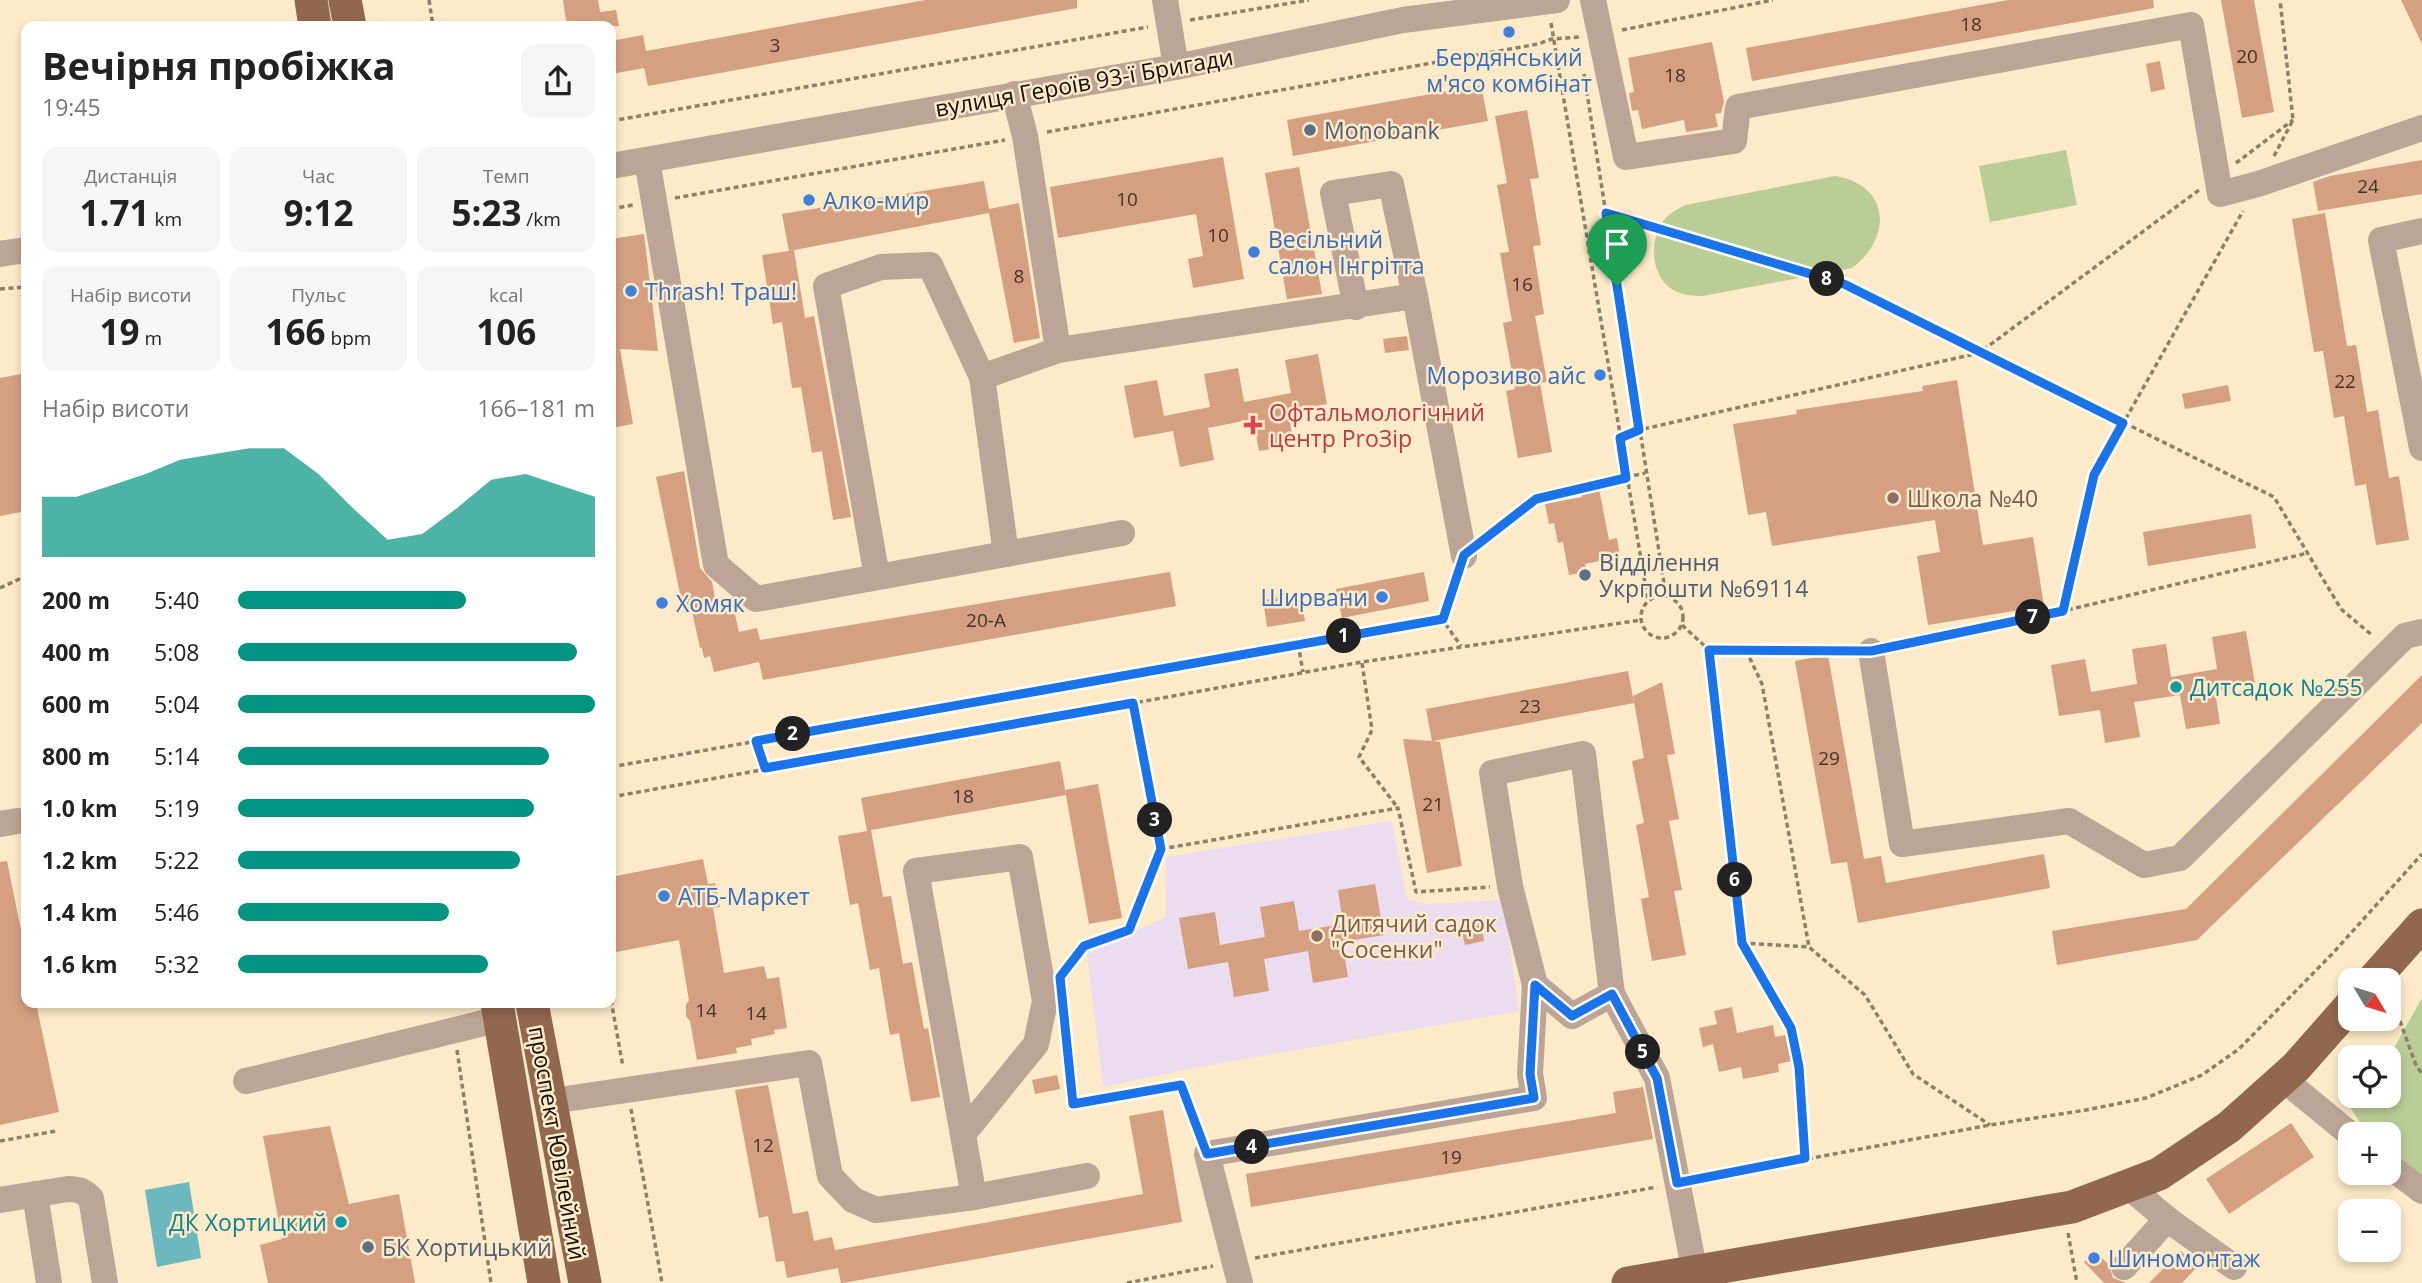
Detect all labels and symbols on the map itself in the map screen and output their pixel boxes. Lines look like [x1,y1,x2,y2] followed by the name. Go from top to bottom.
[1960,11,1982,37] house number: 18
[1501,24,1517,40] marker: Бердянський м'ясо комбінат
[770,32,780,58] house number: 3
[932,40,1236,124] street label: вулиця Героїв 93-ї Бригади
[1426,41,1592,99] place label: Бердянський м'ясо комбінат
[2236,43,2258,69] house number: 20
[1664,62,1686,88] house number: 18
[1324,114,1440,146] place label: Monobank
[1302,122,1318,138] marker: Monobank
[2357,173,2379,199] house number: 24
[823,184,929,216] place label: Алко-мир
[1116,186,1138,212] house number: 10
[801,192,817,208] marker: Алко-мир
[1587,214,1647,286] pin
[1207,222,1229,248] house number: 10
[1268,223,1425,281] place label: Весільний салон Інгрітта
[1246,244,1262,260] marker: Весільний салон Інгрітта
[1810,262,1844,296] pin: 8
[1014,263,1024,289] house number: 8
[1511,271,1533,297] house number: 16
[645,275,797,307] place label: Thrash! Траш!
[623,283,639,299] marker: Thrash! Траш!
[1426,359,1586,391] place label: Морозиво айс
[1592,367,1608,383] marker: Морозиво айс
[2334,368,2356,394] house number: 22
[1269,396,1485,454] place label: Офтальмологічний центр ProЗір
[1243,415,1263,435] marker: Офтальмологічний центр ProЗір
[1907,482,2038,514] place label: Школа №40
[1885,490,1901,506] marker: Школа №40
[1599,546,1808,604] place label: Відділення Укрпошти №69114
[1577,567,1593,583] marker: Відділення Укрпошти №69114
[1260,581,1368,613] place label: Ширвани
[676,587,745,619] place label: Хомяк
[1374,589,1390,605] marker: Ширвани
[654,595,670,611] marker: Хомяк
[2016,600,2050,634] pin: 7
[966,607,1006,633] house number: 20-А
[1326,618,1362,654] pin: 1
[2190,671,2363,703] place label: Дитсадок №255
[2168,679,2184,695] marker: Дитсадок №255
[1519,693,1541,719] house number: 23
[776,716,810,752] pin: 2
[1818,745,1840,771] house number: 29
[952,783,974,809] house number: 18
[1422,791,1444,817] house number: 21
[1138,802,1172,838] pin: 3
[1718,862,1752,898] pin: 6
[678,880,810,912] place label: АТБ-Маркет
[656,888,672,904] marker: АТБ-Маркет
[1331,907,1497,965] place label: Дитячий садок "Сосенки"
[1309,928,1325,944] marker: Дитячий садок "Сосенки"
[2338,968,2401,1031] north arrow
[695,997,717,1023] house number: 14
[745,1000,767,1026] house number: 14
[522,1024,594,1262] street label: проспект Ювілейний
[1626,1034,1660,1070] pin: 5
[1234,1130,1270,1164] pin: 4
[752,1132,774,1158] house number: 12
[1440,1144,1462,1170] house number: 19
[169,1206,327,1238] place label: ДК Хортицкий
[333,1214,349,1230] marker: ДК Хортицкий
[382,1231,552,1263] place label: БК Хортицький
[360,1239,376,1255] marker: БК Хортицький
[2108,1242,2261,1274] place label: Шиномонтаж
[2086,1250,2102,1266] marker: Шиномонтаж

